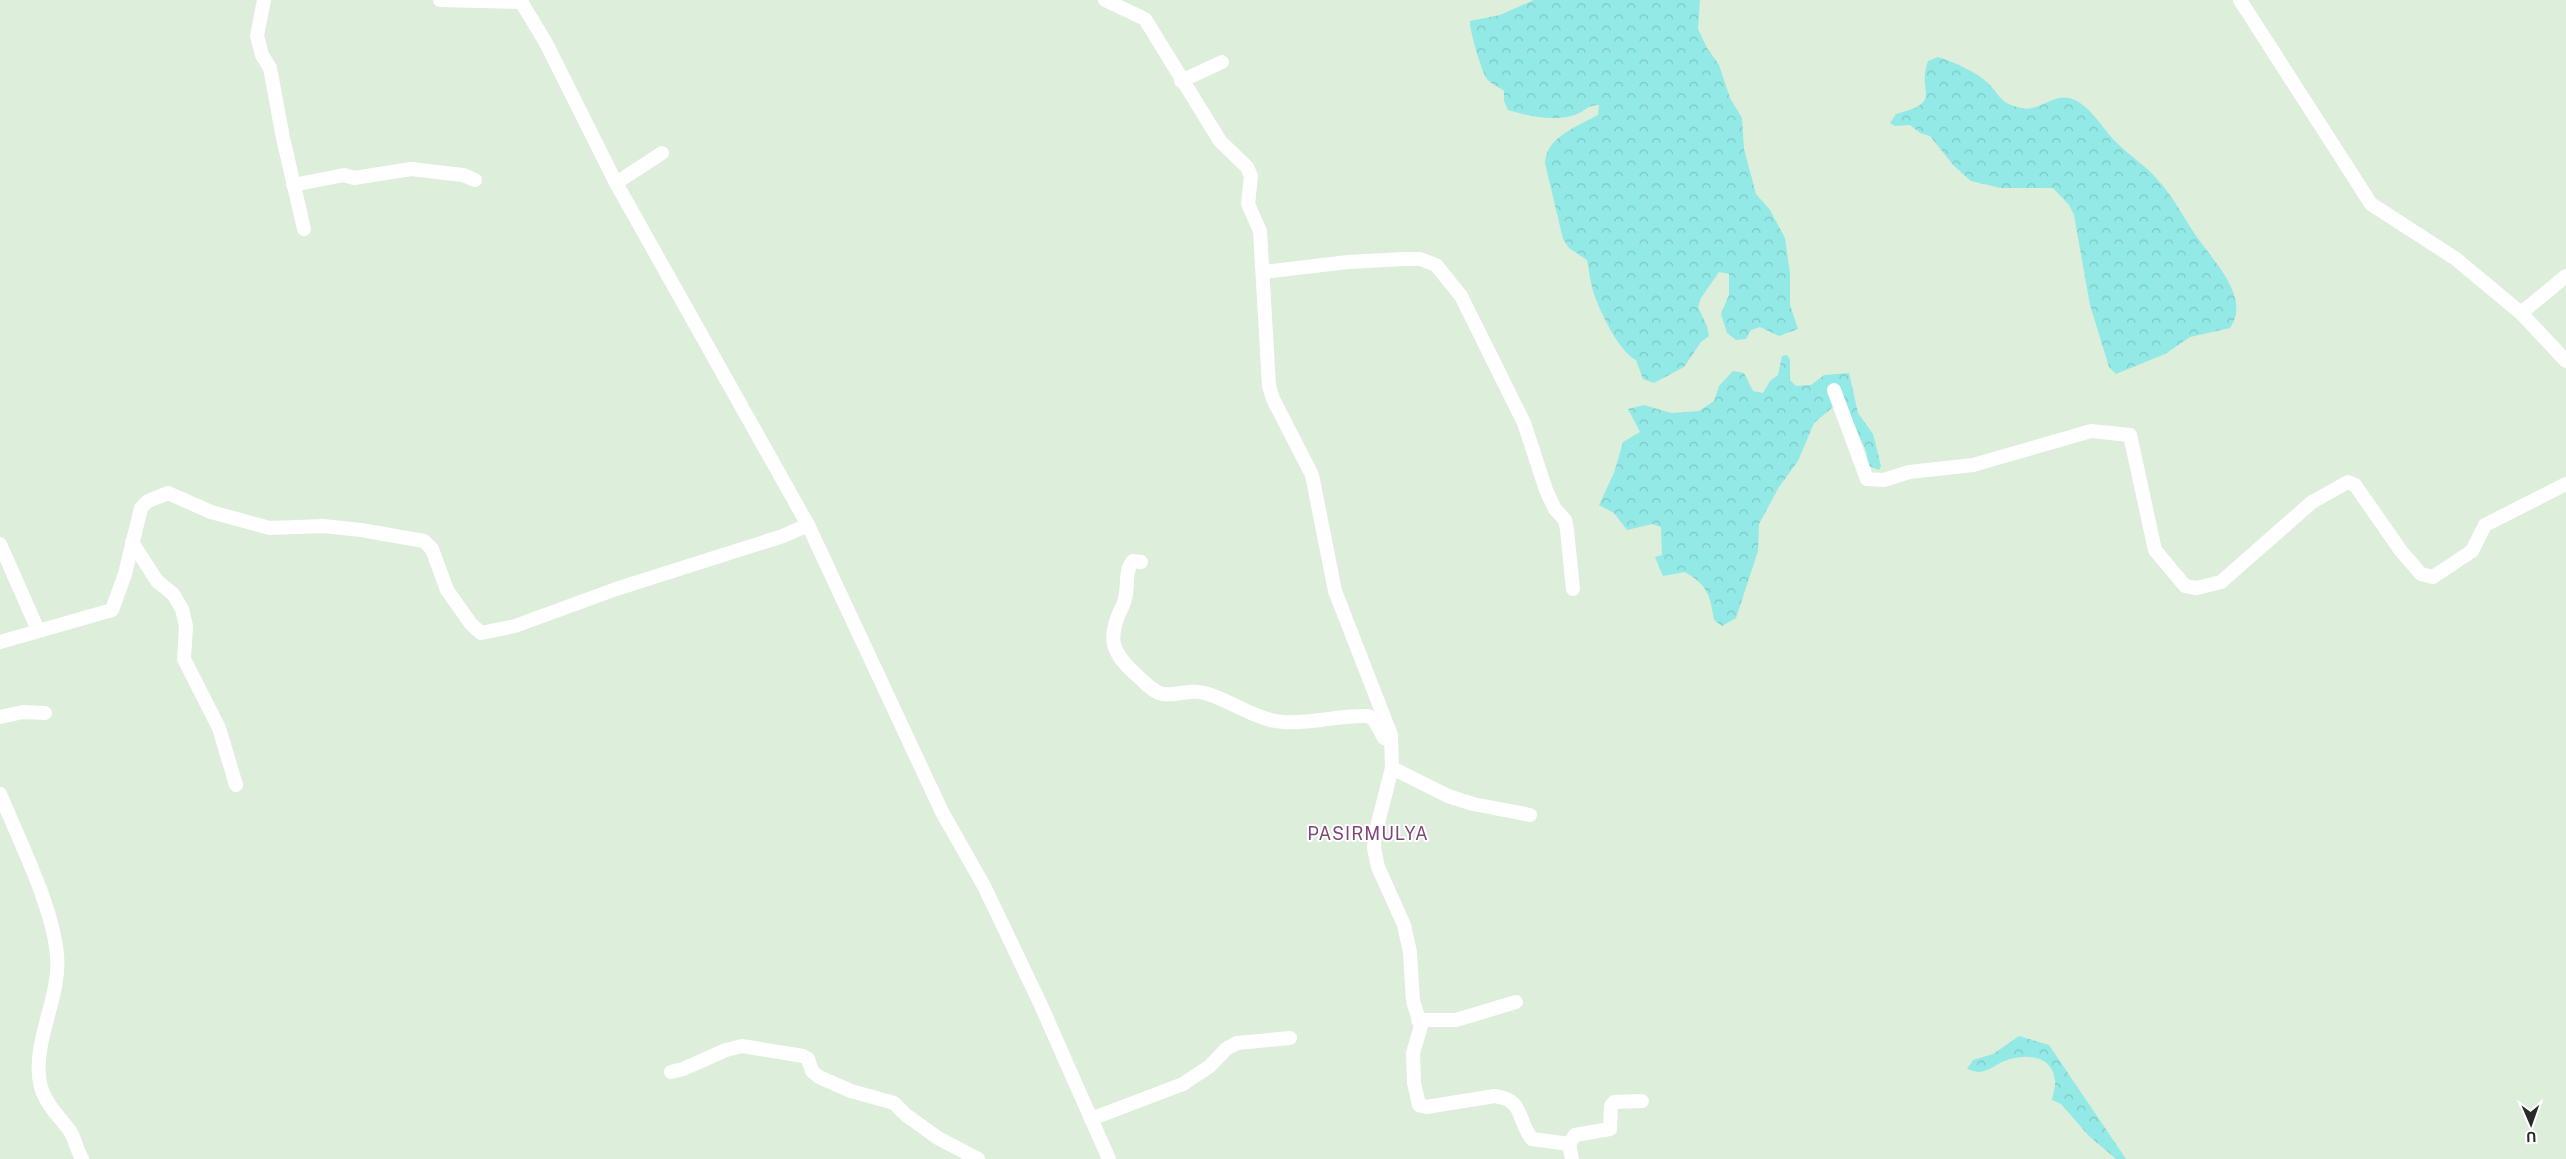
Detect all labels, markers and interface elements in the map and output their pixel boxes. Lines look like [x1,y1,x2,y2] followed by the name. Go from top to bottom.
[1307,823,1429,844] district label: PASIRMULYA
[2506,1099,2556,1149] north arrow
[2526,1129,2537,1145] text: U

